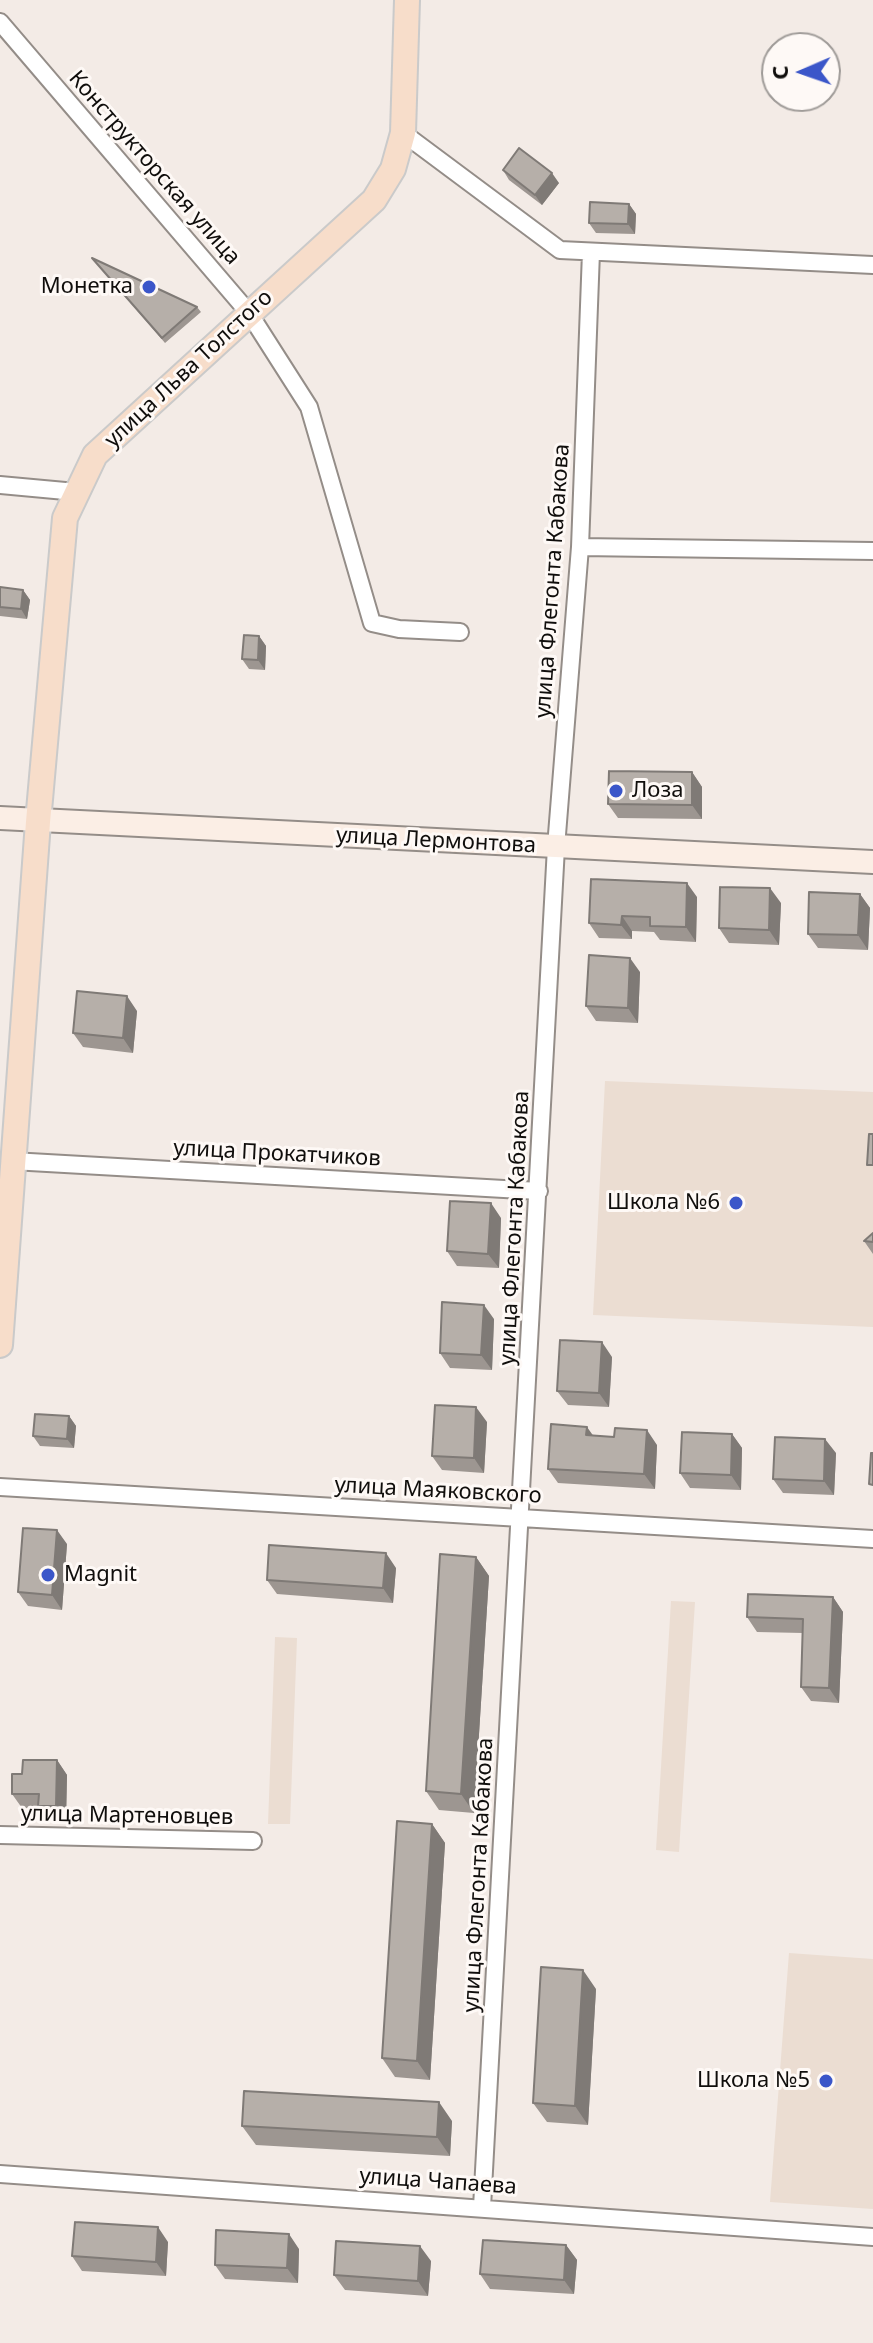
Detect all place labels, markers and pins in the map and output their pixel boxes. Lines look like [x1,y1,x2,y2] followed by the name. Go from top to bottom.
[41,274,133,300] place label: Монетка
[140,278,158,296] marker: Монетка
[632,778,683,804] place label: Лоза
[607,782,625,800] marker: Лоза
[607,1190,720,1216] place label: Школа №6
[727,1194,745,1212] marker: Школа №6
[64,1562,137,1588] place label: Magnit
[39,1566,57,1584] marker: Magnit
[697,2068,810,2094] place label: Школа №5
[817,2072,835,2090] marker: Школа №5

